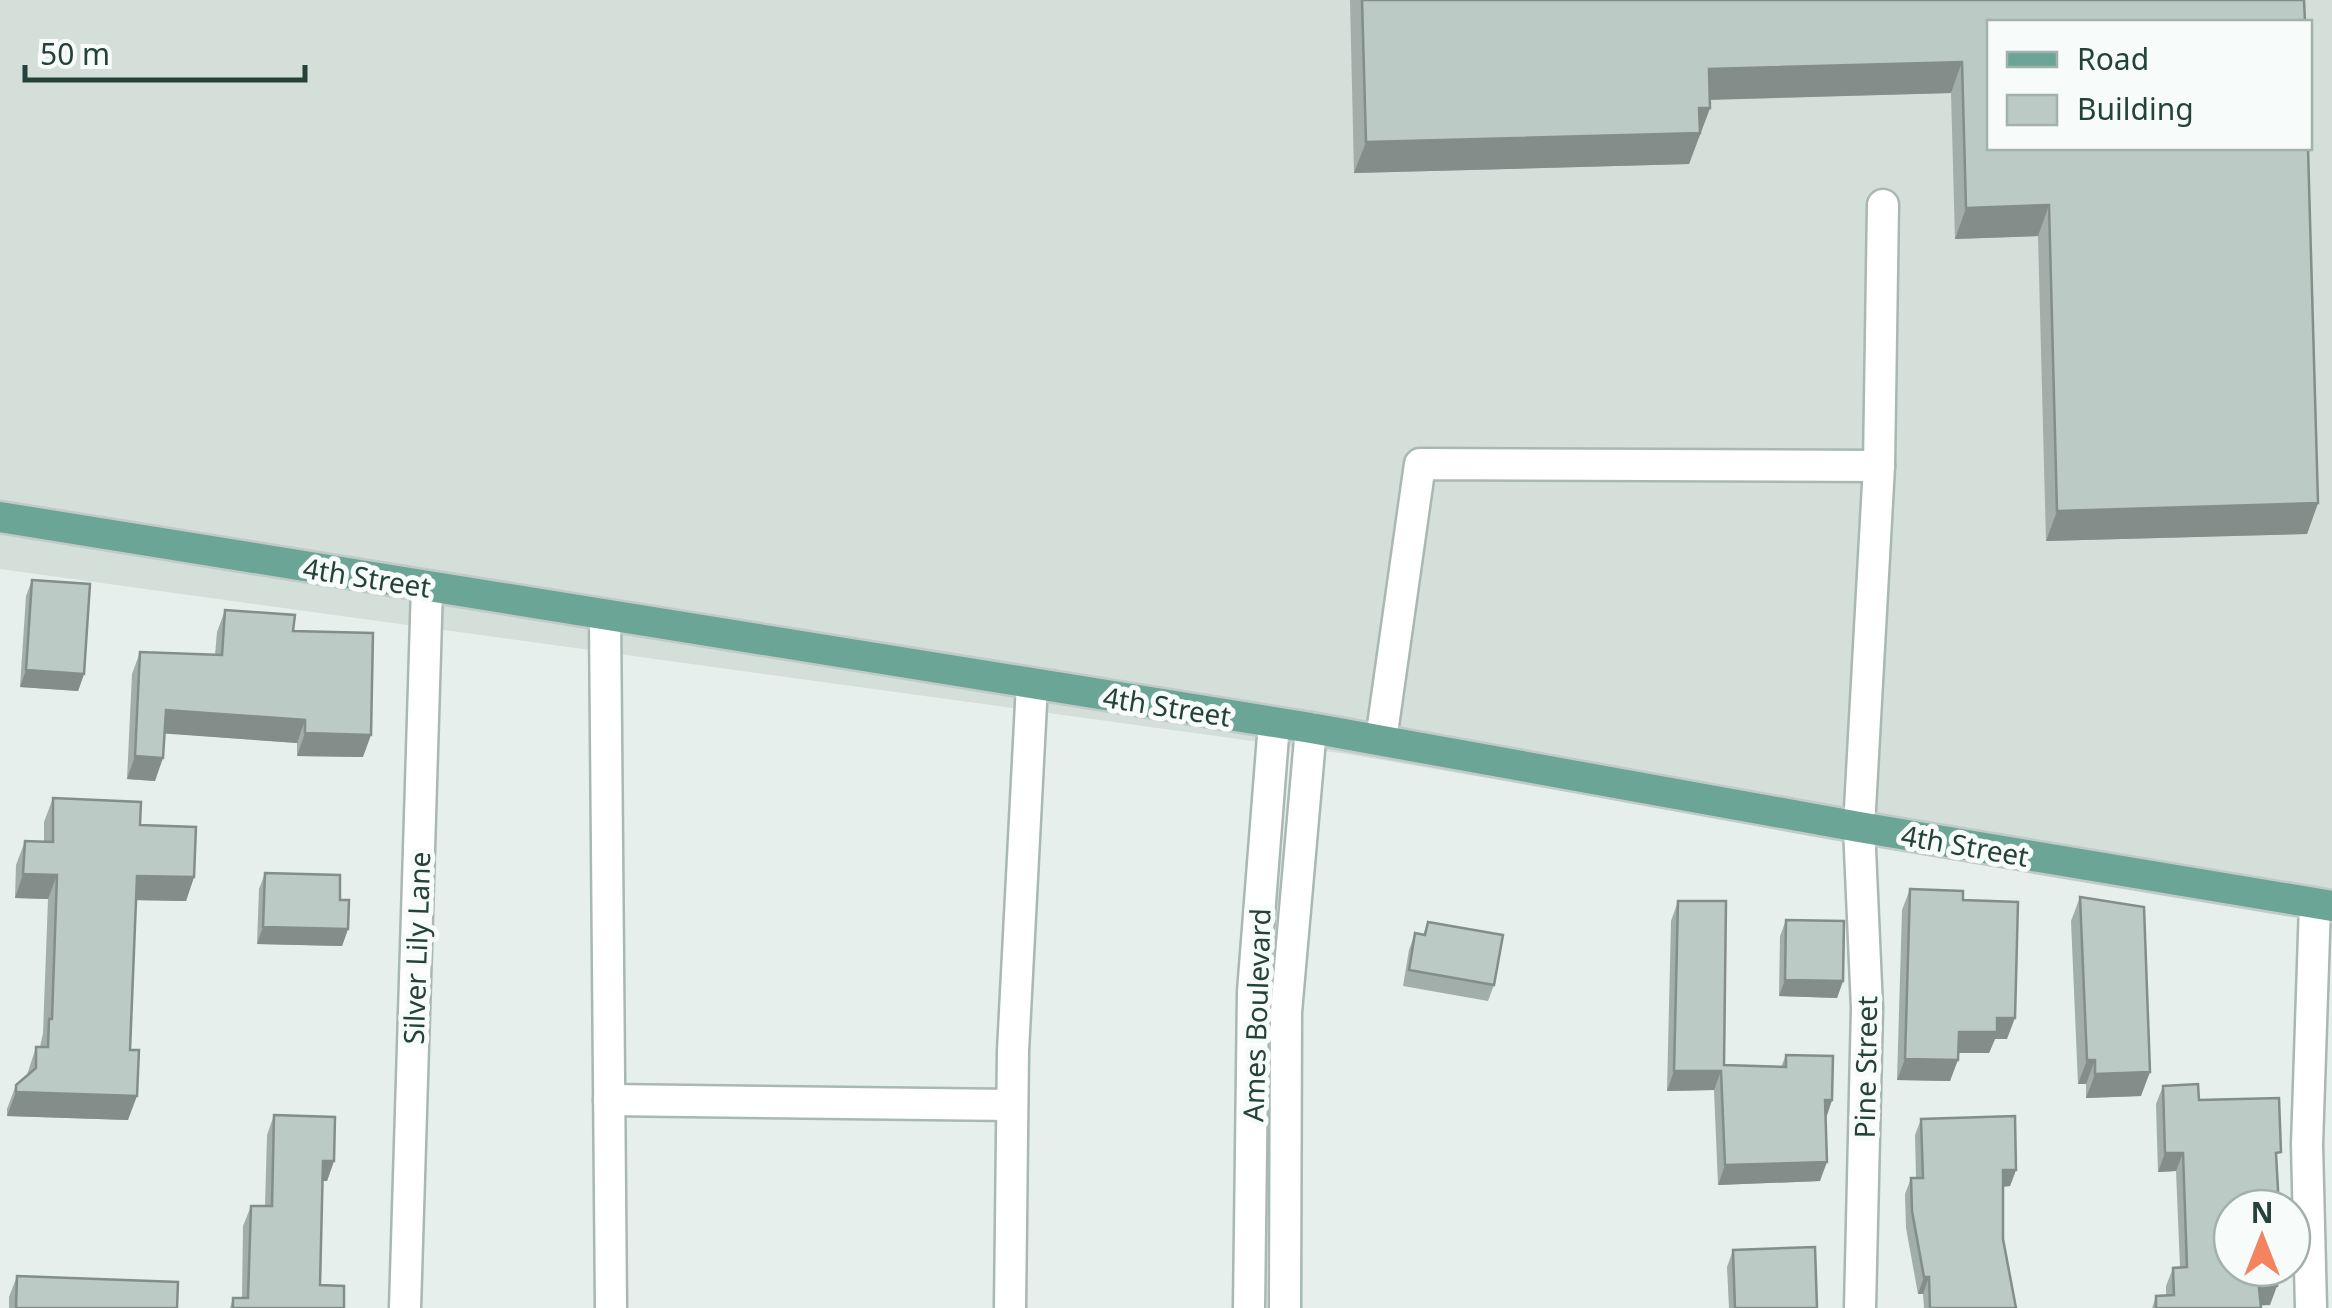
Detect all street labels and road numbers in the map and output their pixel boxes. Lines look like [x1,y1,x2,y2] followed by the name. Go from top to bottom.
[300,548,434,606] street label: 4th Street
[1100,677,1234,735] street label: 4th Street
[1898,815,2032,875] street label: 4th Street
[394,851,438,1045] street label: Silver Lily Lane
[1233,908,1279,1122] street label: Ames Boulevard
[1845,995,1885,1139] street label: Pine Street

